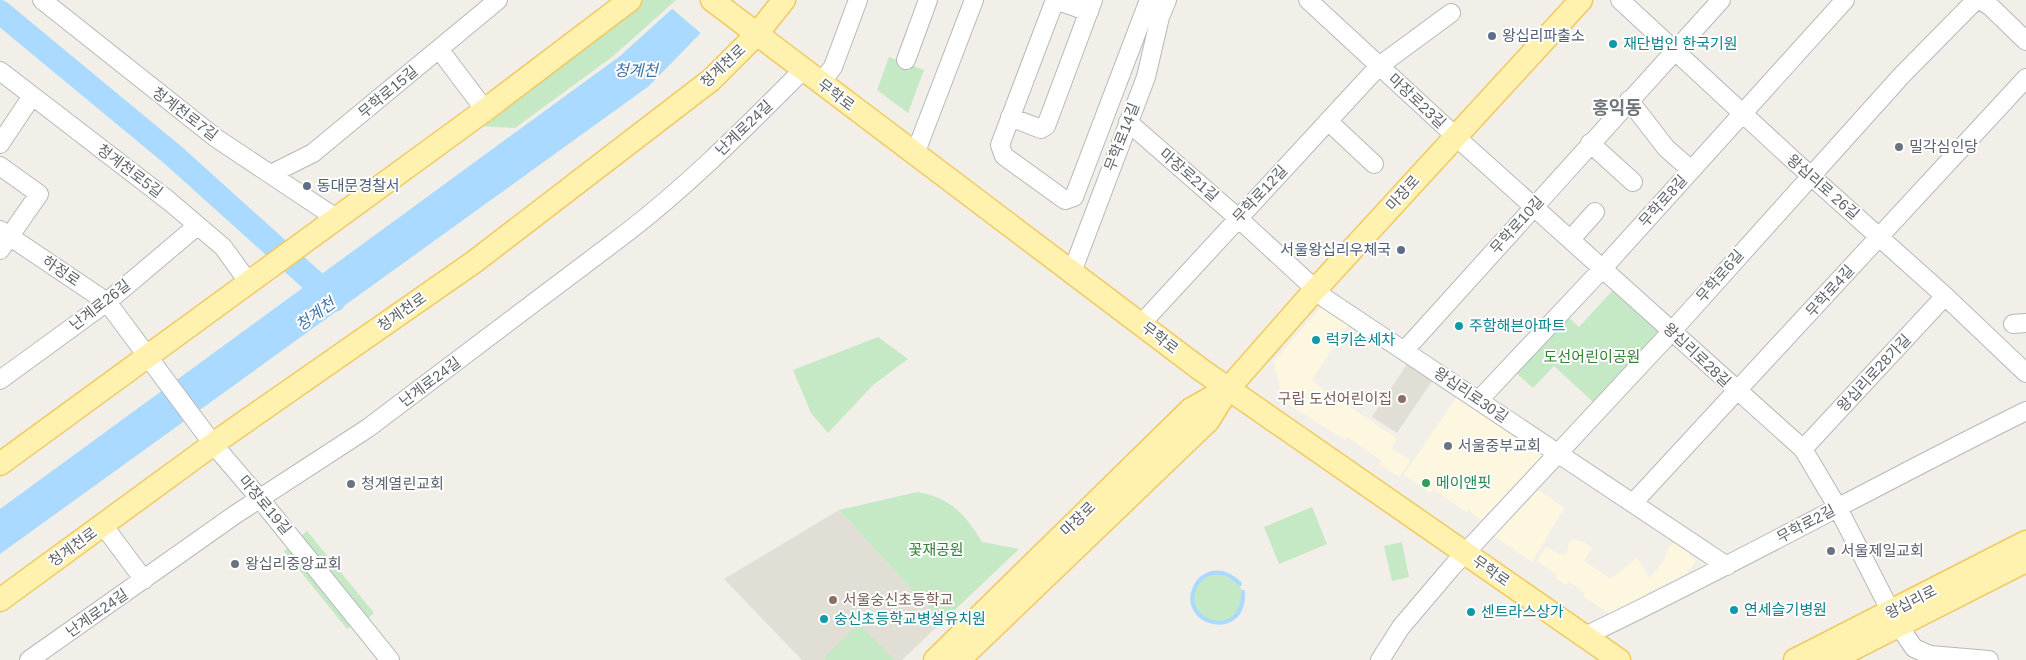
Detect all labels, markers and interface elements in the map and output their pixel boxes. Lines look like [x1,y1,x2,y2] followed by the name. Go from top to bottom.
[1502,27,1585,44] place label: 왕십리파출소
[1486,30,1498,42] marker: 왕십리파출소
[1623,35,1738,52] place label: 재단법인 한국기원
[1607,38,1619,50] marker: 재단법인 한국기원
[697,41,749,91] street label: 청계천로
[355,62,421,121] street label: 무학로15길
[614,62,660,79] water label: 청계천
[1385,70,1449,131] street label: 마장로23길
[815,75,858,114] street label: 무학로
[149,84,221,144] street label: 청계천로7길
[712,97,775,159] street label: 난계로24길
[1592,98,1642,118] district label: 홍익동
[1101,100,1142,173] street label: 무학로14길
[1909,138,1978,155] place label: 밀각심인당
[94,141,166,201] street label: 청계천로5길
[1893,141,1905,153] marker: 밀각심인당
[1157,145,1222,205] street label: 마장로21길
[1784,151,1863,223] street label: 왕십리로 26길
[1229,162,1290,226] street label: 무학로12길
[1635,171,1690,230] street label: 무학로8길
[1382,172,1423,214] street label: 마장로
[317,177,400,194] place label: 동대문경찰서
[301,180,313,192] marker: 동대문경찰서
[1486,192,1547,257] street label: 무학로10길
[1281,241,1391,258] place label: 서울왕십리우체국
[1395,244,1407,256] marker: 서울왕십리우체국
[1692,246,1747,305] street label: 무학로6길
[39,252,83,289] street label: 하정로
[1802,261,1857,320] street label: 무학로4길
[66,276,133,333] street label: 난계로26길
[374,289,429,334] street label: 청계천로
[292,293,340,334] water label: 청계천
[1469,317,1566,334] place label: 주함해븐아파트
[1139,318,1182,357] street label: 무학로
[1660,319,1734,390] street label: 왕십리로28길
[1453,320,1465,332] marker: 주함해븐아파트
[1833,330,1914,415] street label: 왕십리로28가길
[1326,331,1395,348] place label: 럭키손세차
[1310,334,1322,346] marker: 럭키손세차
[1544,348,1640,365] park label: 도선어린이공원
[396,353,464,410] street label: 난계로24길
[1431,364,1512,426] street label: 왕십리로30길
[1277,390,1392,407] place label: 구립 도선어린이집
[1396,393,1408,405] marker: 구립 도선어린이집
[1458,437,1541,454] place label: 서울중부교회
[1442,440,1454,452] marker: 서울중부교회
[236,472,295,538] street label: 마장로19길
[1436,474,1491,491] place label: 메이앤핏
[361,475,444,492] place label: 청계열린교회
[1420,477,1432,489] marker: 메이앤핏
[345,478,357,490] marker: 청계열린교회
[1057,498,1098,539] street label: 마장로
[1774,501,1838,546] street label: 무학로2길
[45,523,100,570] street label: 청계천로
[908,541,964,558] park label: 꽃재공원
[1841,542,1924,559] place label: 서울제일교회
[1825,545,1837,557] marker: 서울제일교회
[1469,552,1513,589] street label: 무학로
[245,555,342,572] place label: 왕십리중앙교회
[229,558,241,570] marker: 왕십리중앙교회
[1882,581,1939,622] street label: 왕십리로
[62,585,131,640] street label: 난계로24길
[843,591,953,608] place label: 서울숭신초등학교
[827,594,839,606] marker: 서울숭신초등학교
[1744,601,1827,618] place label: 연세슬기병원
[1481,603,1564,620] place label: 센트라스상가
[1728,604,1740,616] marker: 연세슬기병원
[1465,606,1477,618] marker: 센트라스상가
[834,610,986,627] place label: 숭신초등학교병설유치원
[818,613,830,625] marker: 숭신초등학교병설유치원

